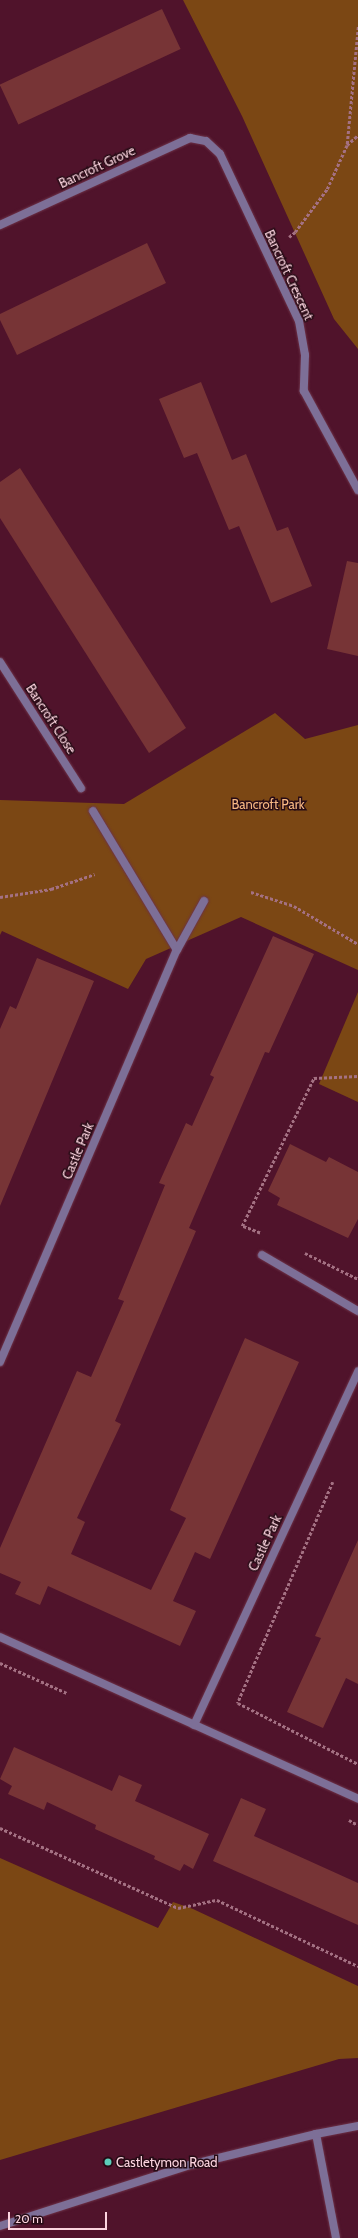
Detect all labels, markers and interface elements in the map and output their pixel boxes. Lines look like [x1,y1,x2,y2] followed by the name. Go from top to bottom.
[56,143,138,191] street label: Bancroft Grove
[261,227,317,323] street label: Bancroft Crescent
[23,681,79,757] street label: Bancroft Close
[231,796,305,812] park label: Bancroft Park
[59,1120,97,1182] street label: Castle Park
[245,1513,285,1573] street label: Castle Park
[116,2154,218,2170] place label: Castletymon Road
[103,2157,113,2167] marker: Castletymon Road
[10,2204,109,2230] scale bar
[15,2211,43,2226] text: 20 m

